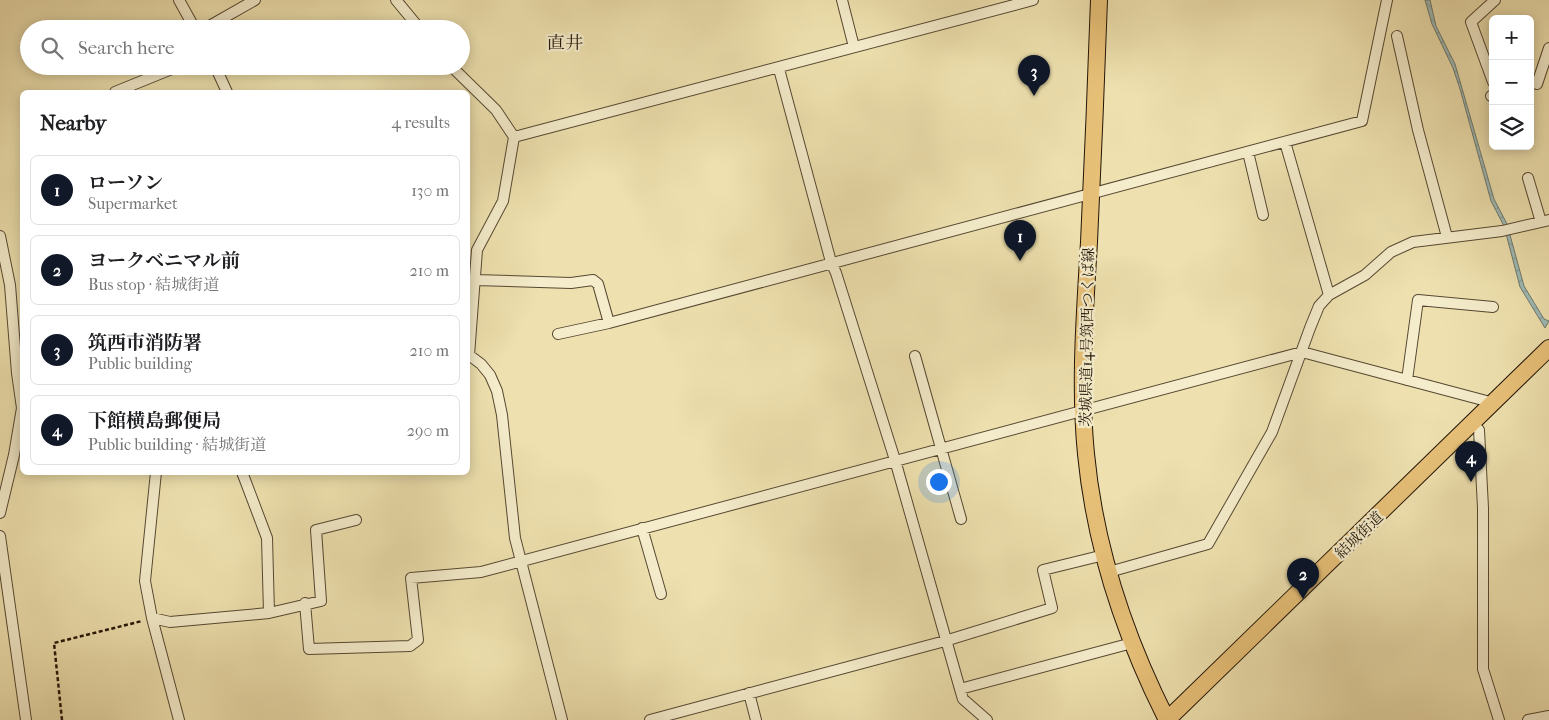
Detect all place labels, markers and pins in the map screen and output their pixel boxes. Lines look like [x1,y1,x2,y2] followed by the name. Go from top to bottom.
[1018,55,1050,96] pin: 3
[1004,220,1036,261] pin: 1
[1455,441,1487,482] pin: 4
[1287,558,1319,599] pin: 2

